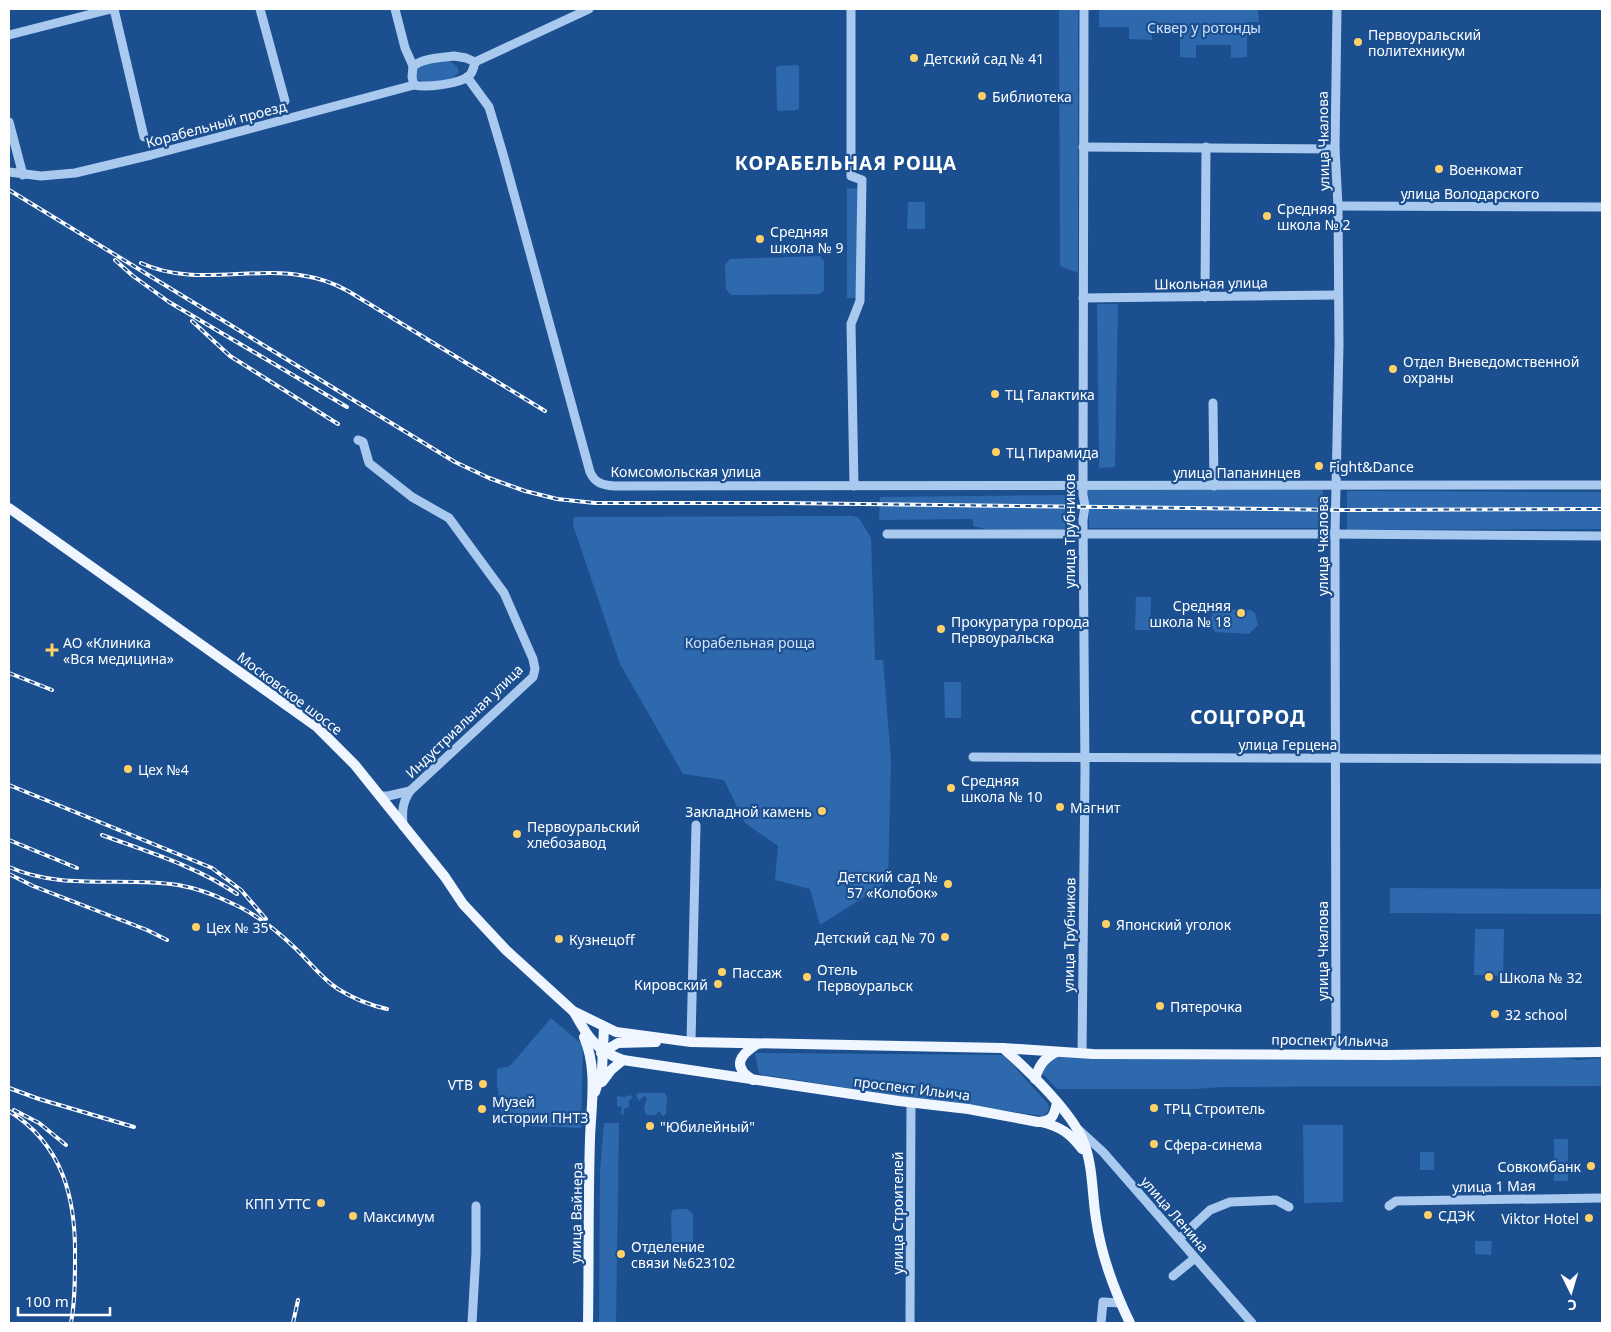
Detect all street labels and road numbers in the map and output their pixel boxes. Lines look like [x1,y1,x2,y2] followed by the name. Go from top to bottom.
[1313,91,1333,191] street label: улица Чкалова
[144,96,289,152] street label: Корабельный проезд
[1401,184,1539,203] street label: улица Володарского
[1154,273,1268,293] street label: Школьная улица
[611,462,761,481] street label: Комсомольская улица
[1173,463,1301,482] street label: улица Папанинцев
[1060,473,1079,588] street label: улица Трубников
[1313,496,1332,596] street label: улица Чкалова
[234,647,347,739] street label: Московское шоссе
[401,660,527,782] street label: Индустриальная улица
[1239,735,1337,754] street label: улица Герцена
[1058,877,1080,993] street label: улица Трубников
[1313,901,1332,1001] street label: улица Чкалова
[1271,1029,1389,1051] street label: проспект Ильича
[853,1071,971,1105] street label: проспект Ильича
[888,1151,907,1275] street label: улица Строителей
[566,1162,586,1264] street label: улица Вайнера
[1137,1172,1213,1256] street label: улица Ленина
[1452,1176,1536,1196] street label: улица 1 Мая

